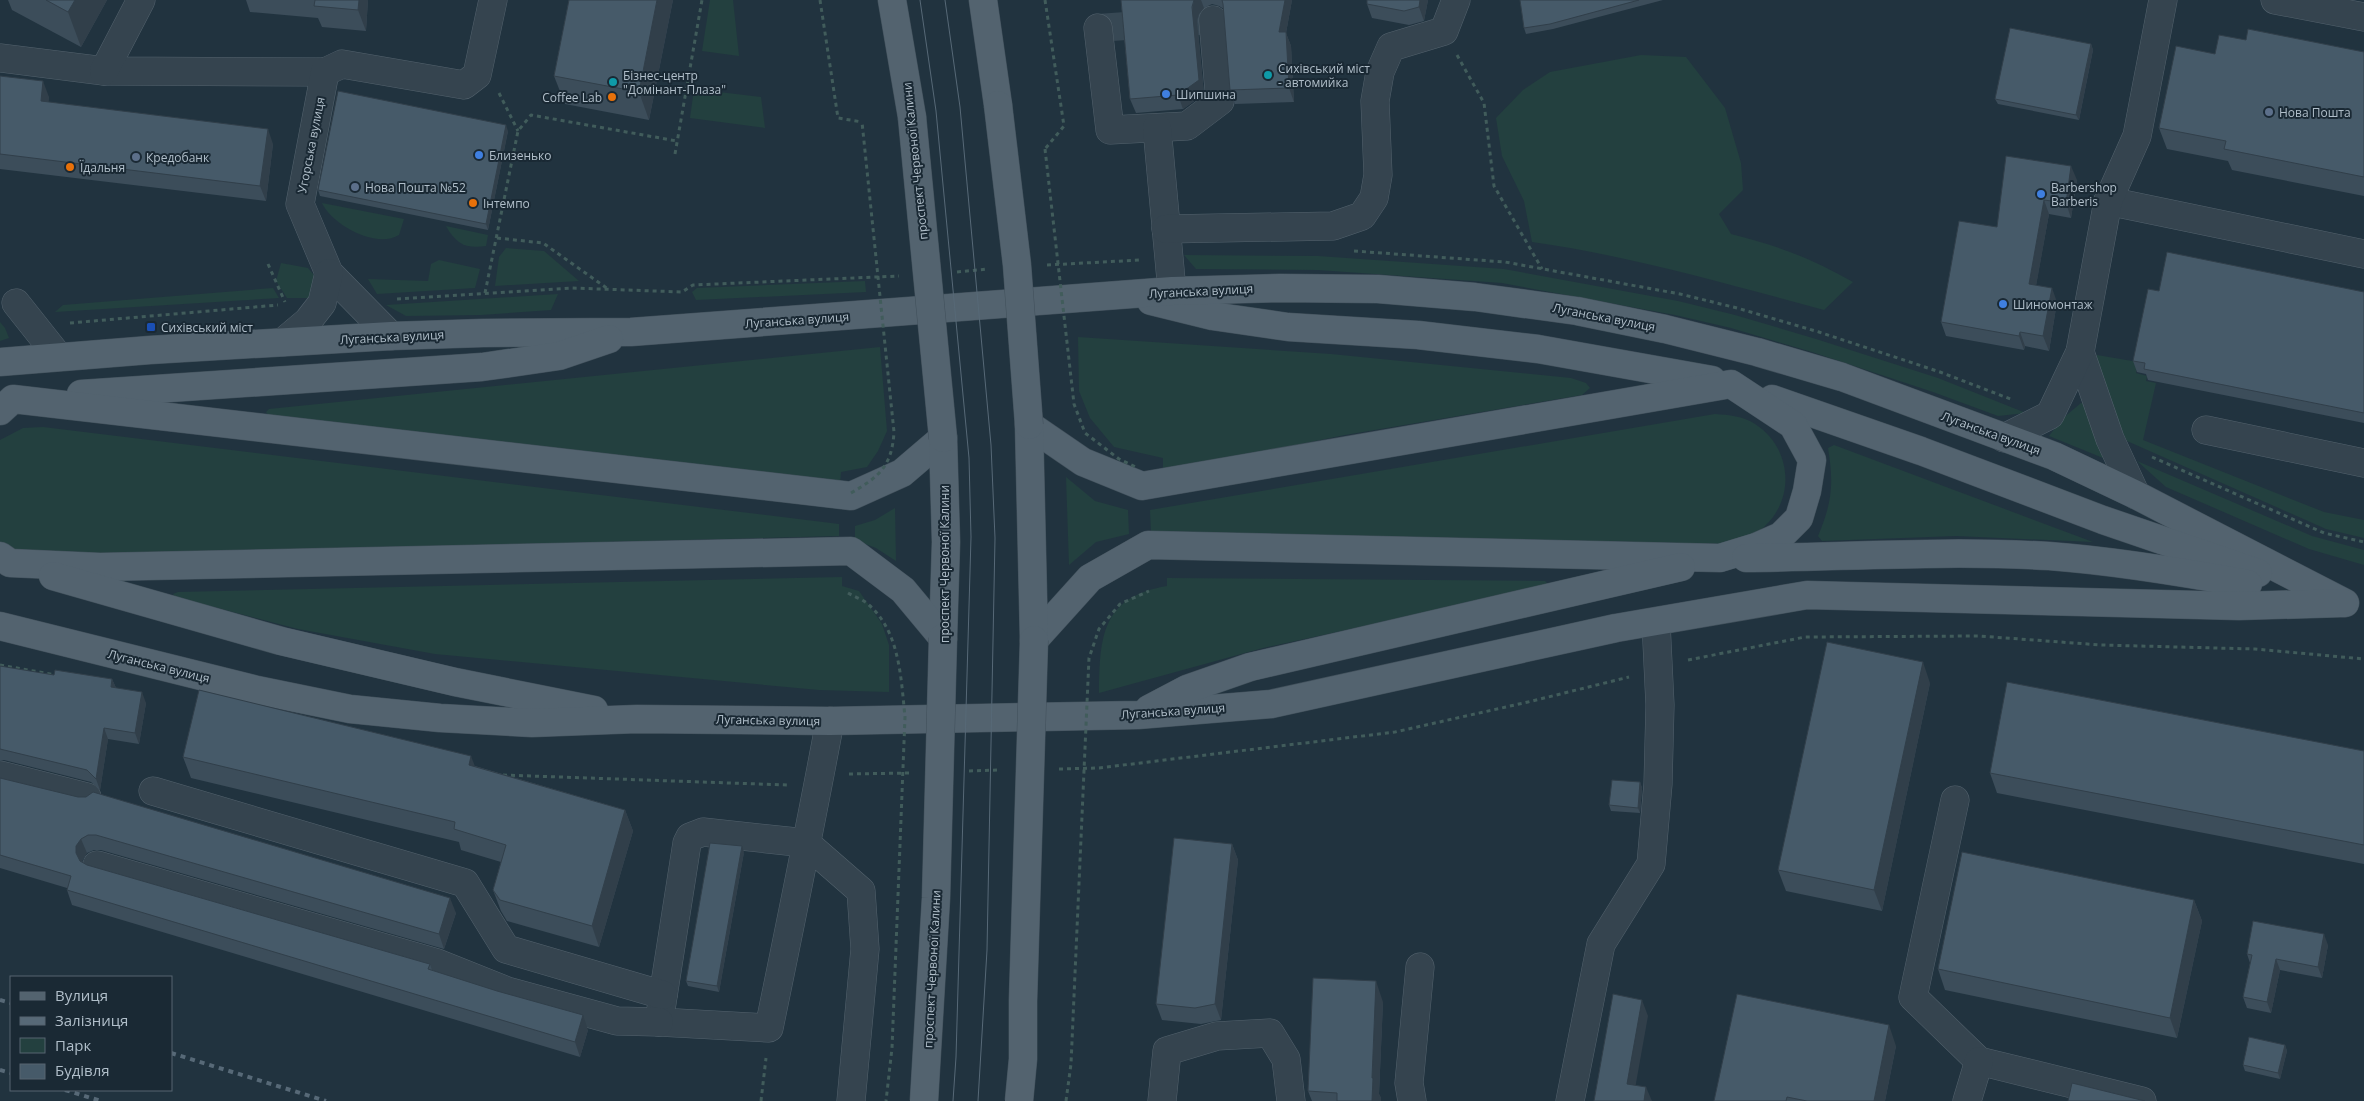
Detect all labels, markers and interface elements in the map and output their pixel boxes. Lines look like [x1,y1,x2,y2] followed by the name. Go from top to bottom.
[1278,60,1370,91] place label: Сихівський міст - автомийка
[623,67,726,98] place label: Бізнес-центр "Домінант-Плаза"
[1262,69,1274,81] marker: Сихівський міст - автомийка
[607,76,619,88] marker: Бізнес-центр "Домінант-Плаза"
[898,82,932,240] street label: проспект Червоної Калини
[1176,86,1236,103] place label: Шипшина
[1160,88,1172,100] marker: Шипшина
[542,89,602,106] place label: Coffee Lab
[606,91,618,103] marker: Coffee Lab
[293,96,329,194] street label: Угорська вулиця
[2279,104,2351,121] place label: Нова Пошта
[2263,106,2275,118] marker: Нова Пошта
[489,147,551,164] place label: Близенько
[146,149,210,166] place label: Кредобанк
[473,149,485,161] marker: Близенько
[130,151,142,163] marker: Кредобанк
[80,159,125,176] place label: Їдальня
[64,161,76,173] marker: Їдальня
[365,179,466,196] place label: Нова Пошта №52
[2051,179,2117,210] place label: Barbershop Barberis
[349,181,361,193] marker: Нова Пошта №52
[2035,188,2047,200] marker: Barbershop Barberis
[483,195,530,212] place label: Інтемпо
[467,197,479,209] marker: Інтемпо
[1149,280,1253,302] street label: Луганська вулиця
[2013,296,2093,313] place label: Шиномонтаж
[1997,298,2009,310] marker: Шиномонтаж
[1551,299,1657,335] street label: Луганська вулиця
[744,308,850,332] street label: Луганська вулиця
[161,319,253,336] place label: Сихівський міст
[145,321,157,333] marker: Сихівський міст
[340,326,444,348] street label: Луганська вулиця
[1939,407,2043,459] street label: Луганська вулиця
[936,485,953,643] street label: проспект Червоної Калини
[106,645,212,687] street label: Луганська вулиця
[1120,699,1226,723] street label: Луганська вулиця
[716,711,820,729] street label: Луганська вулиця
[919,890,945,1048] street label: проспект Червоної Калини
[10,976,172,1091] legend
[55,985,108,1005] text: Вулиця
[55,1010,128,1030] text: Залізниця
[55,1035,91,1055] text: Парк
[55,1060,110,1080] text: Будівля

